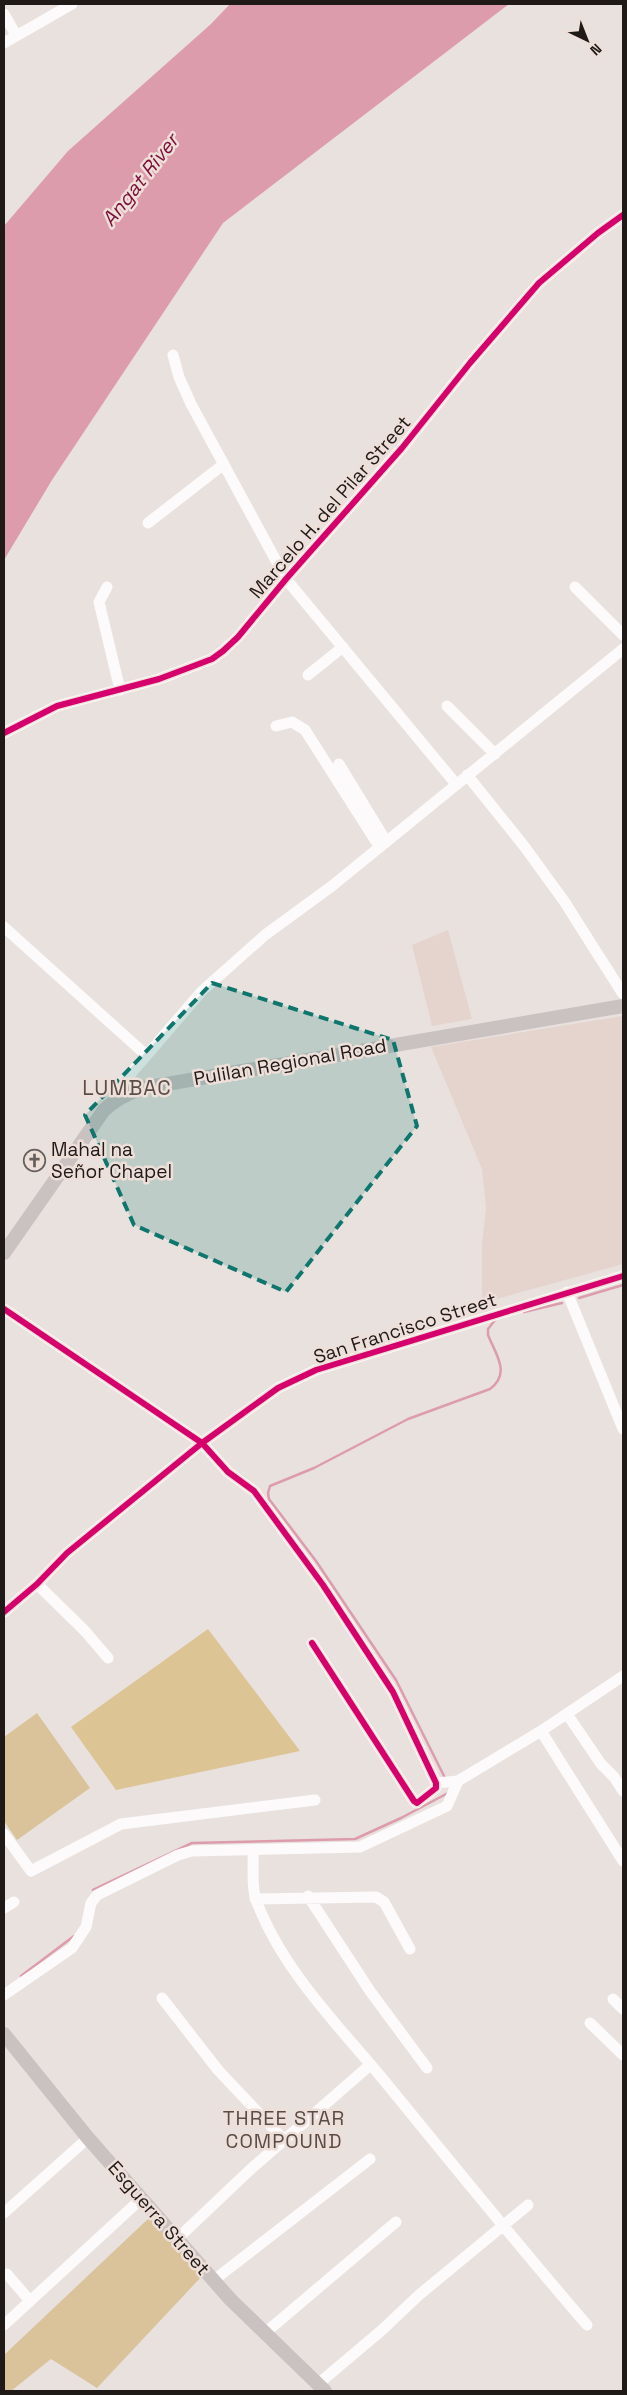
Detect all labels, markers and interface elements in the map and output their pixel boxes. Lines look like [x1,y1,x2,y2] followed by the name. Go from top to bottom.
[562,15,612,65] north arrow
[586,40,605,59] text: N
[96,127,186,231] water label: Angat River
[244,410,416,604] street label: Marcelo H. del Pilar Street
[192,1033,388,1091] street label: Pulilan Regional Road
[82,1074,172,1101] district label: LUMBAC
[51,1137,172,1184] place label: Mahal na Señor Chapel
[23,1148,47,1172] church icon: Mahal na Señor Chapel
[310,1287,500,1369] street label: San Francisco Street
[223,2105,345,2154] district label: THREE STAR COMPOUND
[102,2156,216,2280] street label: Esguerra Street

